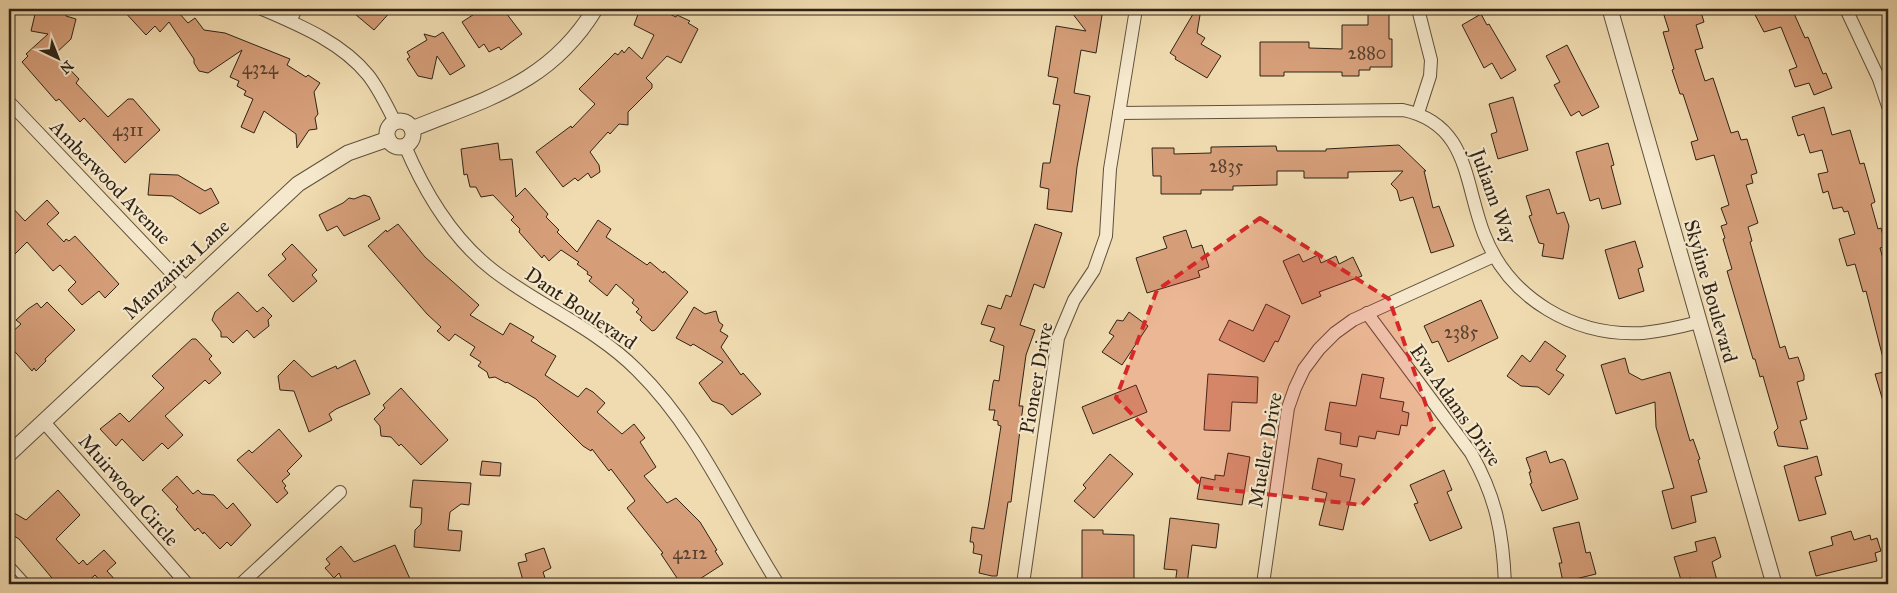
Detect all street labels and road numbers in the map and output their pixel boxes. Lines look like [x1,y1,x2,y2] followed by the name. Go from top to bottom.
[45,114,176,249] street label: Amberwood Avenue
[1464,143,1522,248] street label: Juliann Way
[118,214,234,324] street label: Manzanita Lane
[1679,217,1743,365] street label: Skyline Boulevard
[521,262,641,354] street label: Dant Boulevard
[1014,320,1058,436] street label: Pioneer Drive
[1405,340,1507,470] street label: Eva Adams Drive
[1243,391,1287,509] street label: Mueller Drive
[74,429,184,551] street label: Muirwood Circle

